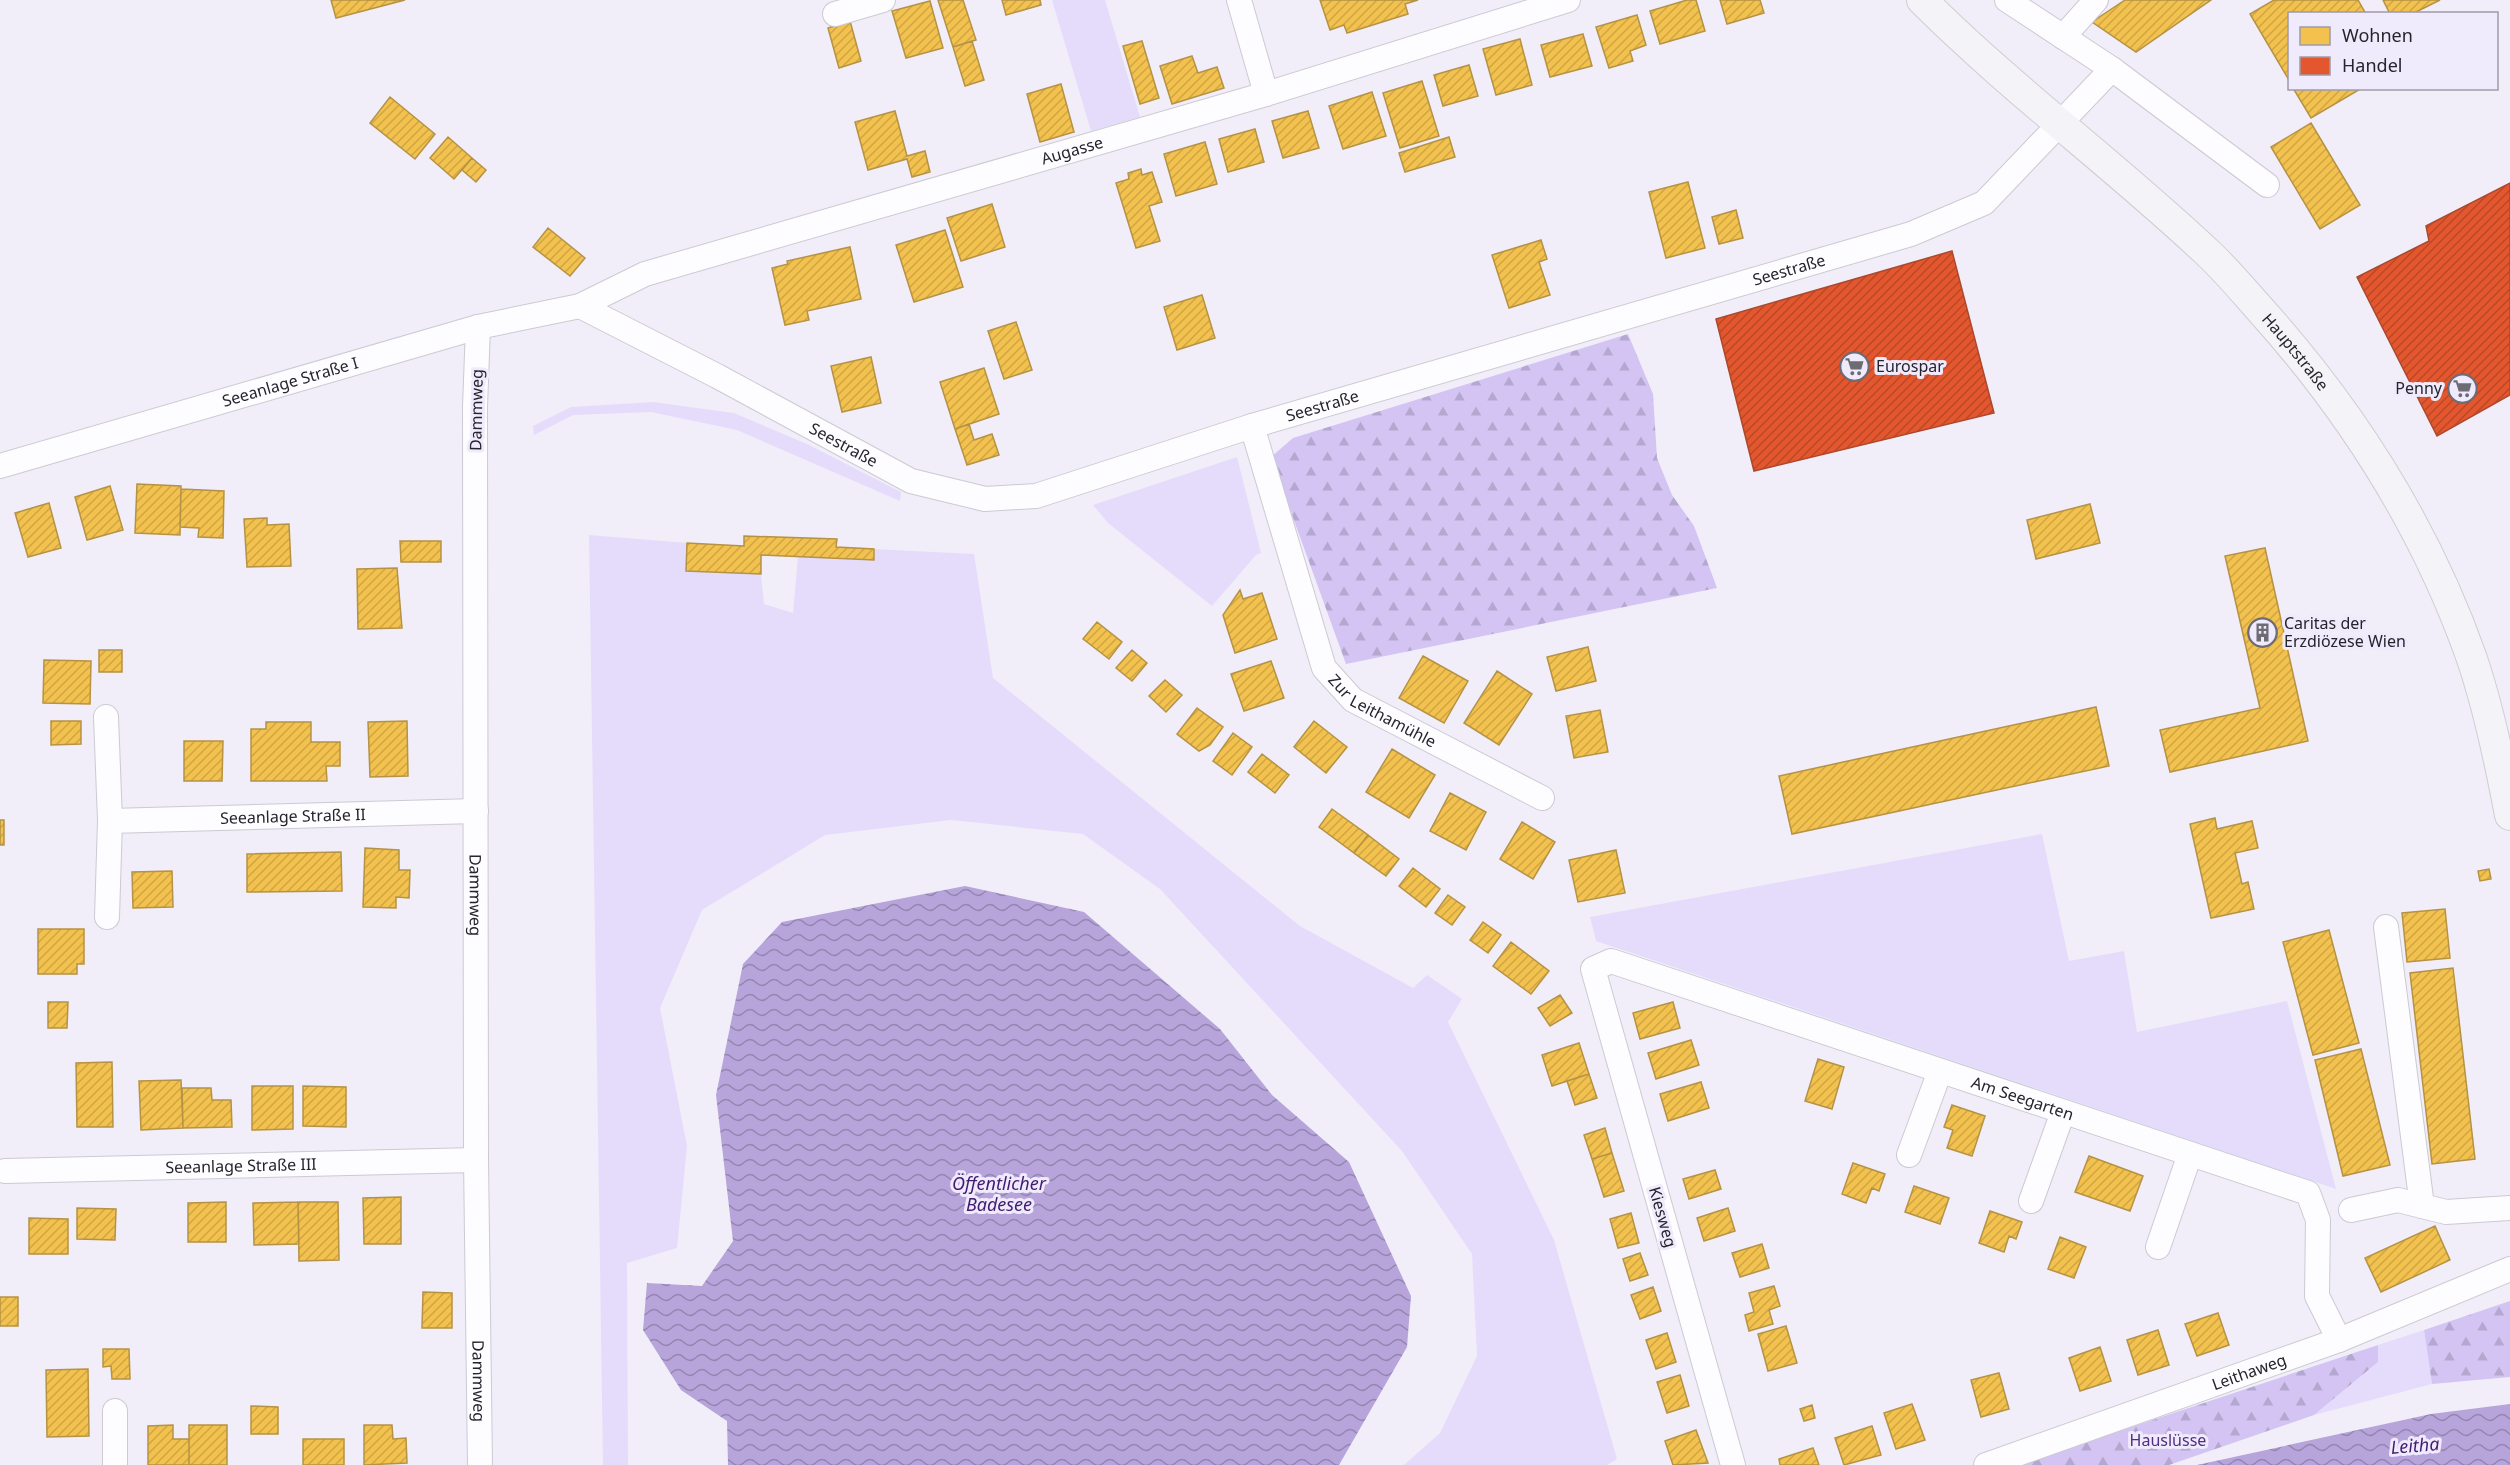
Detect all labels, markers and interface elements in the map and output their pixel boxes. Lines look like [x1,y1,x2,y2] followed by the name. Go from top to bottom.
[2288,12,2498,90] legend
[2342,23,2413,47] text: Wohnen
[2342,53,2402,77] text: Handel
[1039,131,1106,170] street label: Augasse
[1750,249,1828,291] street label: Seestraße
[2257,308,2334,395] street label: Hauptstraße
[1839,350,1871,382] supermarket icon: Eurospar
[219,351,361,412] street label: Seeanlage Straße I
[1876,355,1944,377] place label: Eurospar
[464,369,488,451] street label: Dammweg
[2447,372,2479,404] supermarket icon: Penny
[2395,377,2443,399] place label: Penny
[1283,384,1361,427] street label: Seestraße
[806,417,882,472] street label: Seestraße
[2284,612,2406,652] place label: Caritas der Erzdiözese Wien
[2247,616,2279,648] building icon: Caritas der Erzdiözese Wien
[1324,669,1440,752] street label: Zur Leithamühle
[220,803,366,829] street label: Seeanlage Straße II
[465,854,487,936] street label: Dammweg
[1969,1071,2077,1125] street label: Am Seegarten
[165,1153,317,1178] street label: Seeanlage Straße III
[952,1171,1047,1216] water label: Öffentlicher Badesee
[1644,1184,1682,1250] street label: Kiesweg
[467,1340,490,1422] street label: Dammweg
[2209,1349,2289,1395] street label: Leithaweg
[2130,1429,2206,1451] park label: Hauslüsse
[2390,1431,2440,1459] water label: Leitha

